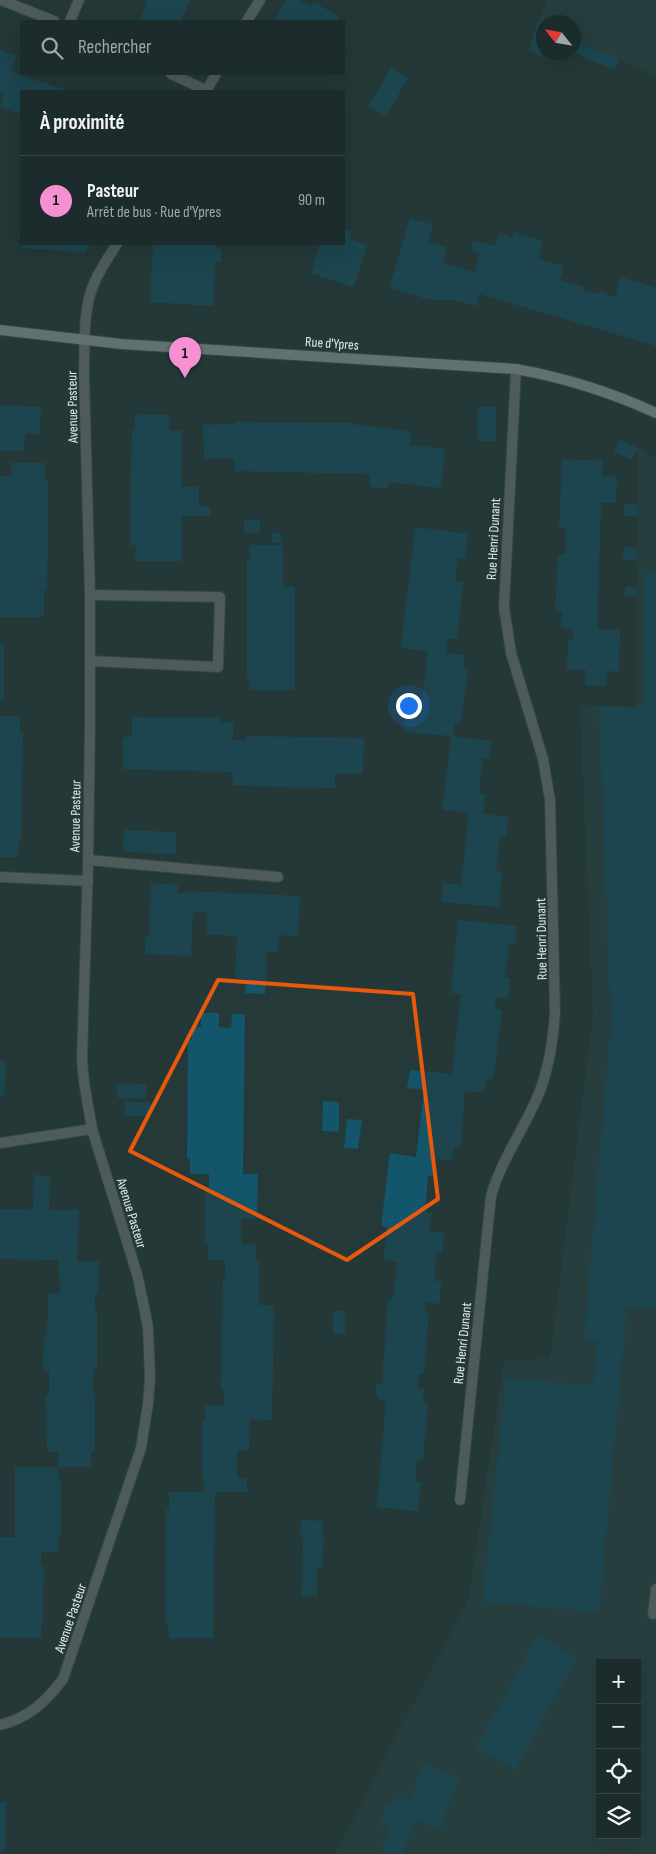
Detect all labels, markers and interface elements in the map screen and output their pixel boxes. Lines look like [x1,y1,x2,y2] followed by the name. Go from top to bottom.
[536,15,581,60] north arrow
[20,20,345,75] search box
[38,34,66,62] icon: search
[78,36,152,59] text: Rechercher
[40,110,125,135] text: À proximité
[87,180,139,203] text: Pasteur
[53,191,59,210] text: 1
[298,191,325,210] text: 90 m
[87,203,221,222] text: Arrêt de bus · Rue d'Ypres
[305,333,359,354] street label: Rue d'Ypres
[169,337,201,378] pin: 1
[63,371,82,444] street label: Avenue Pasteur
[483,498,504,581] street label: Rue Henri Dunant
[396,693,422,719] your location
[66,780,85,853] street label: Avenue Pasteur
[532,898,551,980] street label: Rue Henri Dunant
[113,1175,150,1250] street label: Avenue Pasteur
[450,1301,475,1385] street label: Rue Henri Dunant
[50,1581,90,1656] street label: Avenue Pasteur
[596,1659,641,1839] map controls
[596,1659,641,1704] button: +
[596,1704,641,1749] button: −
[596,1749,641,1794] button: locate
[596,1794,641,1839] button: layers

